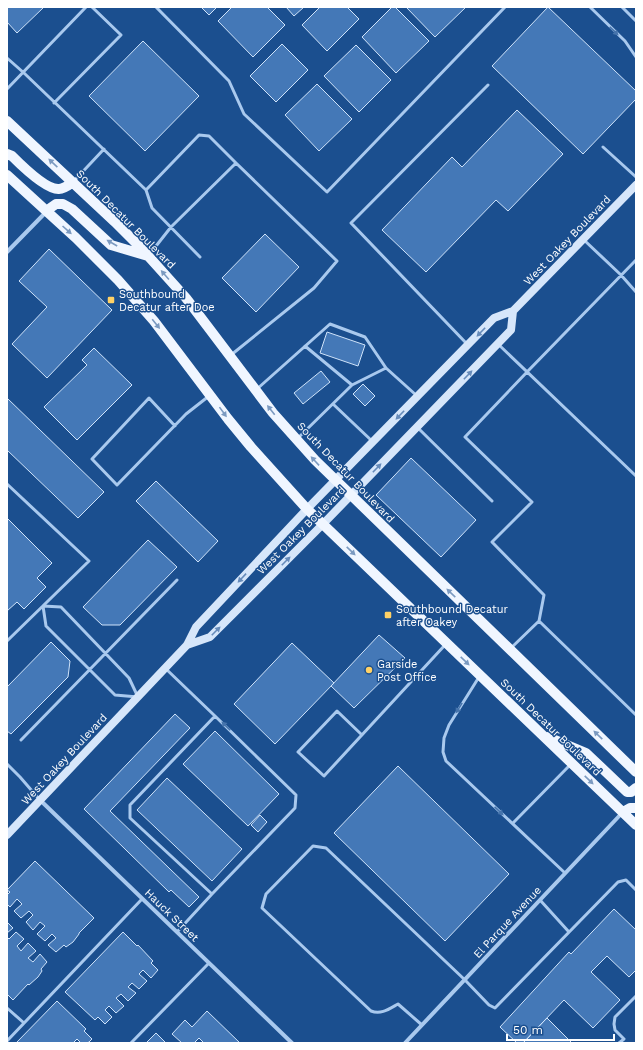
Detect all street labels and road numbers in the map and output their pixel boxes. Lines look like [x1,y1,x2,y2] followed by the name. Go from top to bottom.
[73,167,178,272] street label: South Decatur Boulevard
[521,193,614,288] street label: West Oakey Boulevard
[294,419,397,525] street label: South Decatur Boulevard
[254,483,348,577] street label: West Oakey Boulevard
[498,676,604,779] street label: South Decatur Boulevard
[19,711,110,808] street label: West Oakey Boulevard
[471,884,544,961] street label: El Parque Avenue
[142,886,202,945] street label: Hauck Street

